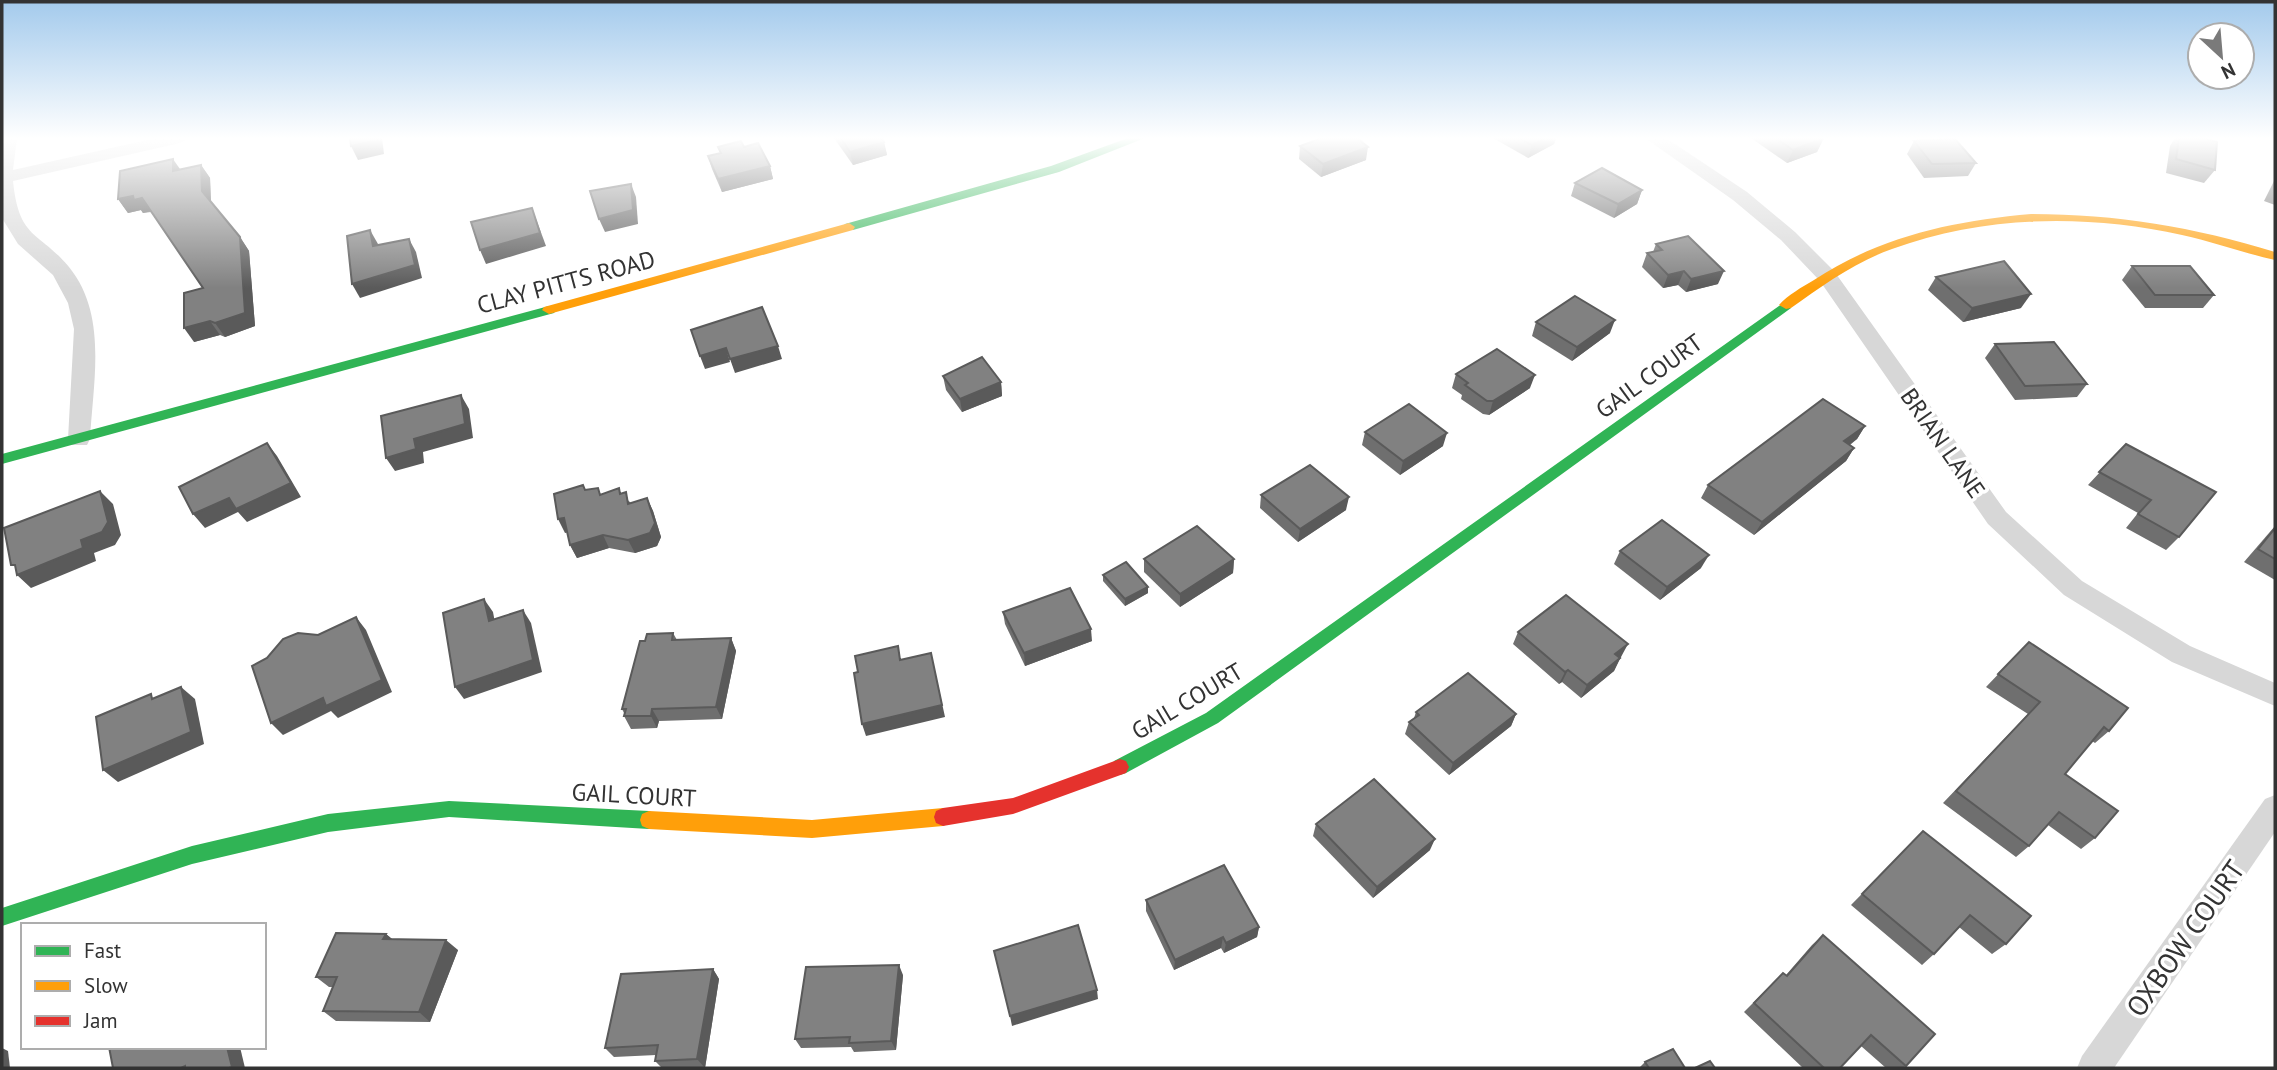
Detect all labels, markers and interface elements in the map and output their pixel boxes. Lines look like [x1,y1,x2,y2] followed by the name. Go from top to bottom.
[2186,21,2256,91] north arrow
[2218,58,2239,85] text: N
[473,243,659,321] street label: CLAY PITTS ROAD
[1589,327,1709,425] street label: GAIL COURT
[1894,382,1992,504] street label: BRIAN LANE
[1126,656,1248,746] street label: GAIL COURT
[571,776,697,814] street label: GAIL COURT
[2117,852,2253,1024] street label: OXBOW COURT
[21,923,266,1049] legend
[84,937,121,964] text: Fast
[84,972,128,999] text: Slow
[83,1007,118,1034] text: Jam

